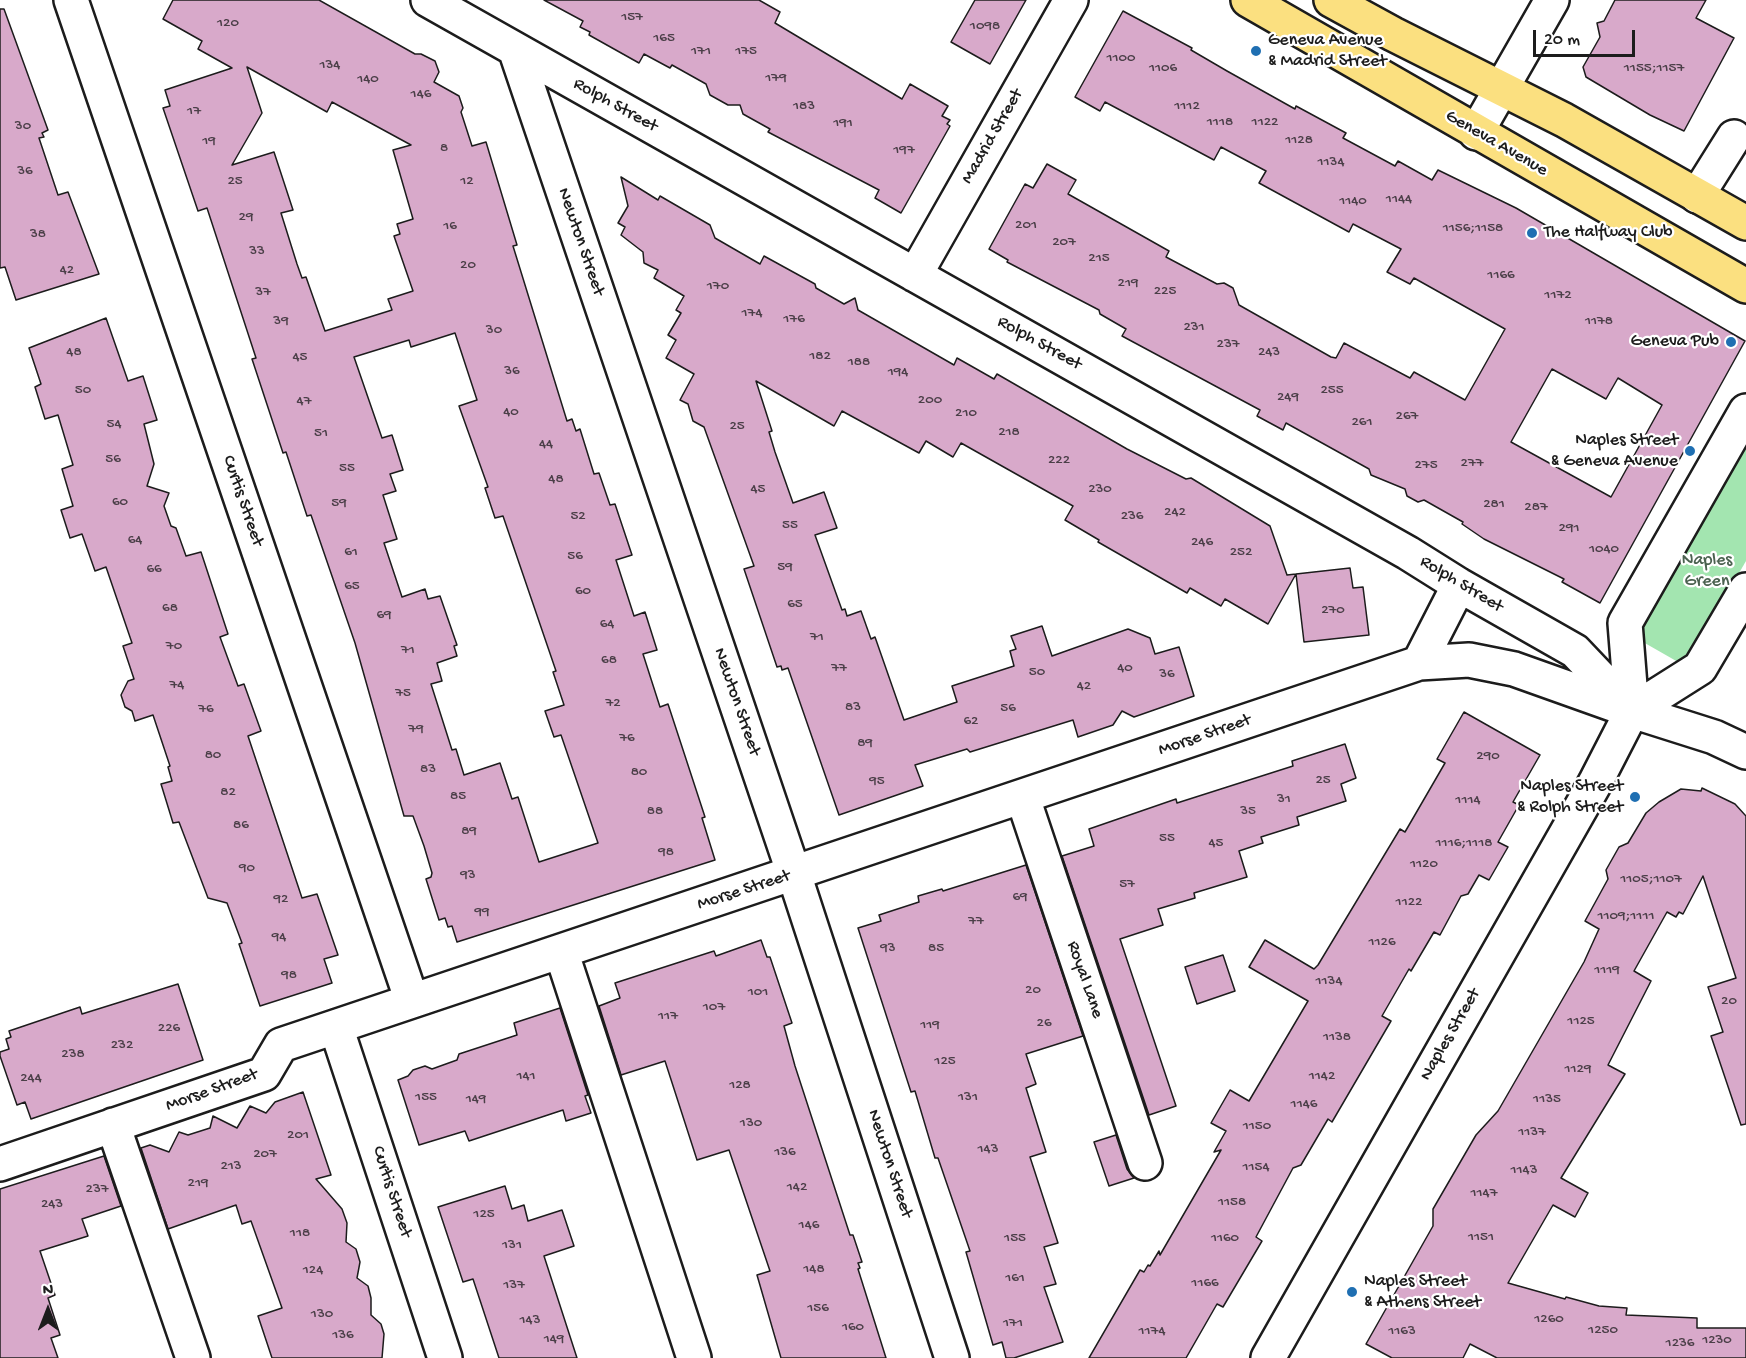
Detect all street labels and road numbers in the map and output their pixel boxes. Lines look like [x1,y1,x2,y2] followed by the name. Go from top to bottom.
[569,74,661,138] street label: Rolph Street
[957,86,1029,188] street label: Madrid Street
[1441,106,1551,182] street label: Geneva Avenue
[551,185,609,299] street label: Newton Street
[993,312,1085,376] street label: Rolph Street
[216,453,268,549] street label: Curtis Street
[1415,552,1507,618] street label: Rolph Street
[707,645,765,759] street label: Newton Street
[1156,710,1254,762] street label: Morse Street
[695,866,793,916] street label: Morse Street
[1061,939,1107,1021] street label: Royal Lane
[1416,985,1486,1085] street label: Naples Street
[163,1064,261,1118] street label: Morse Street
[861,1107,917,1221] street label: Newton Street
[366,1144,416,1240] street label: Curtis Street

